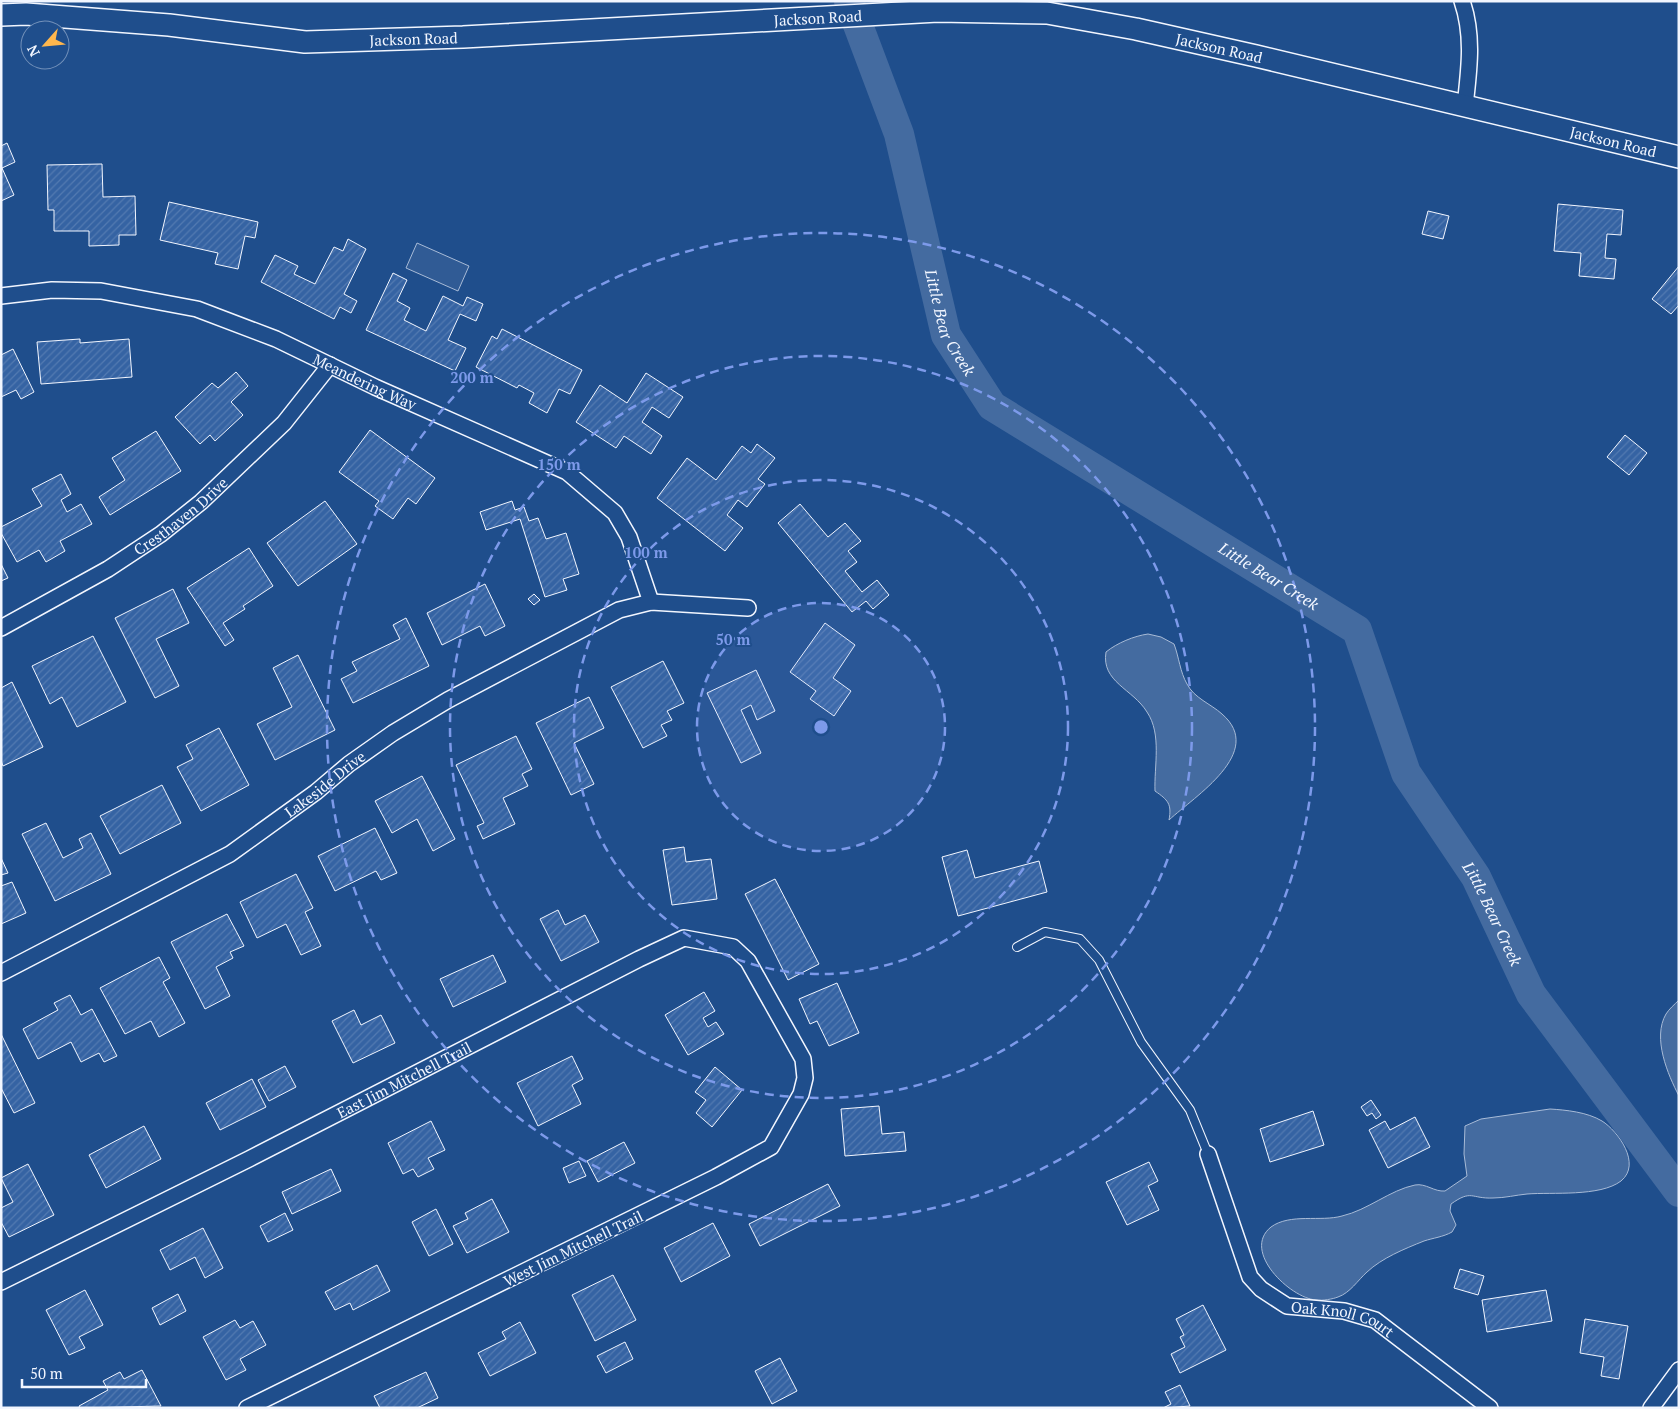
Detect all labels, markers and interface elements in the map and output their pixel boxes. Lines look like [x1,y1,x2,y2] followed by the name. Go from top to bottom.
[773,5,863,30] street label: Jackson Road
[20,20,70,70] north arrow
[369,27,458,50] street label: Jackson Road
[1174,28,1265,67] street label: Jackson Road
[22,42,44,60] text: N
[1568,121,1658,161] street label: Jackson Road
[920,266,981,380] water label: Little Bear Creek
[310,349,420,414] street label: Meandering Way
[450,367,494,387] text: 200 m
[537,454,581,474] text: 150 m
[130,472,231,559] street label: Cresthaven Drive
[1214,536,1323,615] water label: Little Bear Creek
[624,542,668,562] text: 100 m
[716,629,751,649] text: 50 m
[812,718,830,736] centre of rings
[280,746,369,822] street label: Lakeside Drive
[1457,856,1527,970] water label: Little Bear Creek
[333,1037,475,1122] street label: East Jim Mitchell Trail
[500,1206,646,1290] street label: West Jim Mitchell Trail
[1290,1296,1399,1341] street label: Oak Knoll Court
[22,1356,146,1388] scale bar
[30,1363,63,1383] text: 50 m

